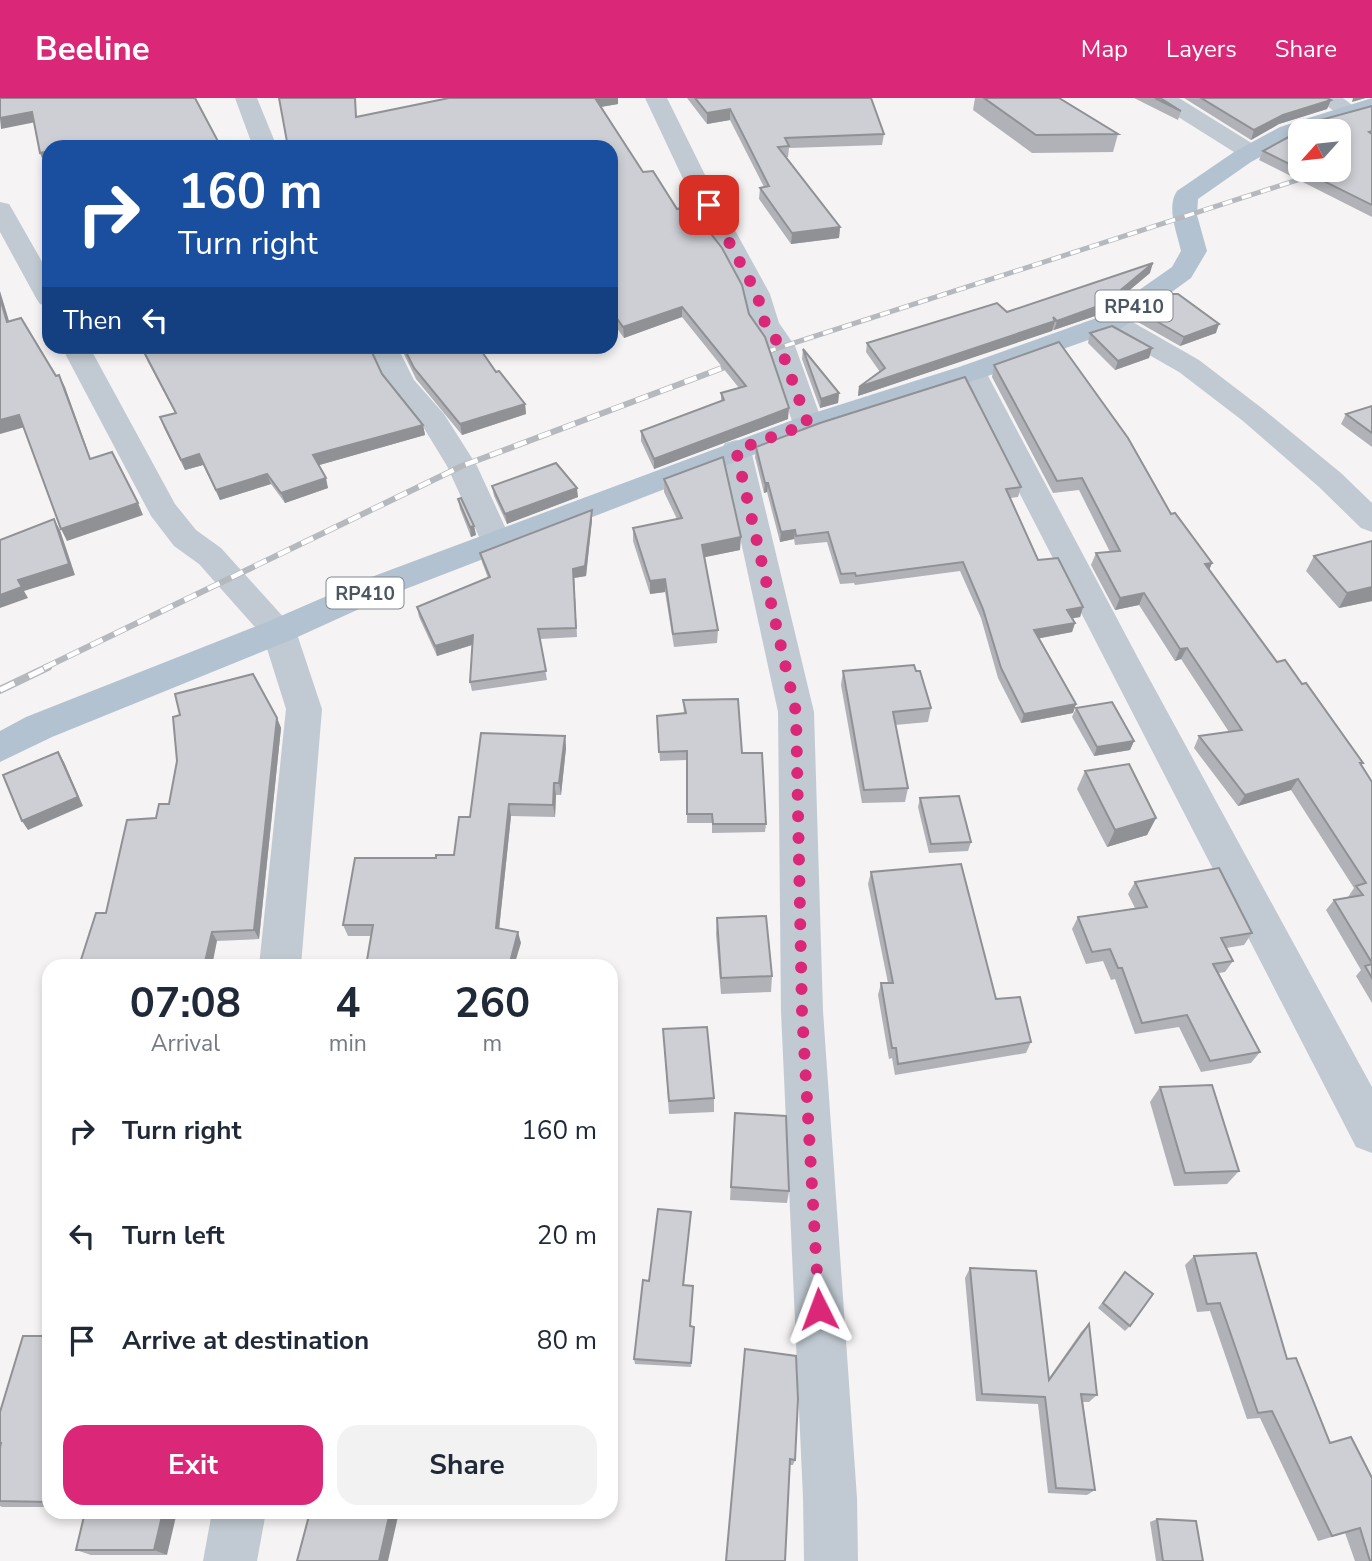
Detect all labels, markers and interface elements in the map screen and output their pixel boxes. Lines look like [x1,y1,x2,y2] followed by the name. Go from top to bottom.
[35,27,150,72] text: Beeline
[1081,33,1128,65] text: Map
[1166,33,1237,65] text: Layers
[1275,33,1337,65] text: Share
[1288,119,1351,182] north arrow
[1288,119,1351,182] map controls
[178,158,322,225] text: 160 m
[63,168,154,259] icon: right
[679,175,739,235] pin
[690,186,728,224] icon: arrive
[178,222,318,265] text: Turn right
[1096,290,1172,322] road number: RP410
[136,301,174,339] icon: left
[63,303,122,338] text: Then
[326,578,404,608] road number: RP410
[130,975,241,1032] text: 07:08
[335,975,360,1032] text: 4
[455,975,530,1032] text: 260
[151,1028,220,1059] text: Arrival
[329,1028,367,1059] text: min
[483,1028,502,1059] text: m
[63,1112,101,1150] icon: right
[122,1113,241,1148] text: Turn right
[521,1113,597,1148] text: 160 m
[63,1217,101,1255] icon: left
[122,1218,225,1253] text: Turn left
[537,1218,597,1253] text: 20 m
[782,1272,856,1346] position arrow
[63,1322,101,1360] icon: arrive
[122,1323,369,1358] text: Arrive at destination
[537,1323,597,1358] text: 80 m
[63,1425,323,1505] button: Exit
[337,1425,597,1505] button: Share

